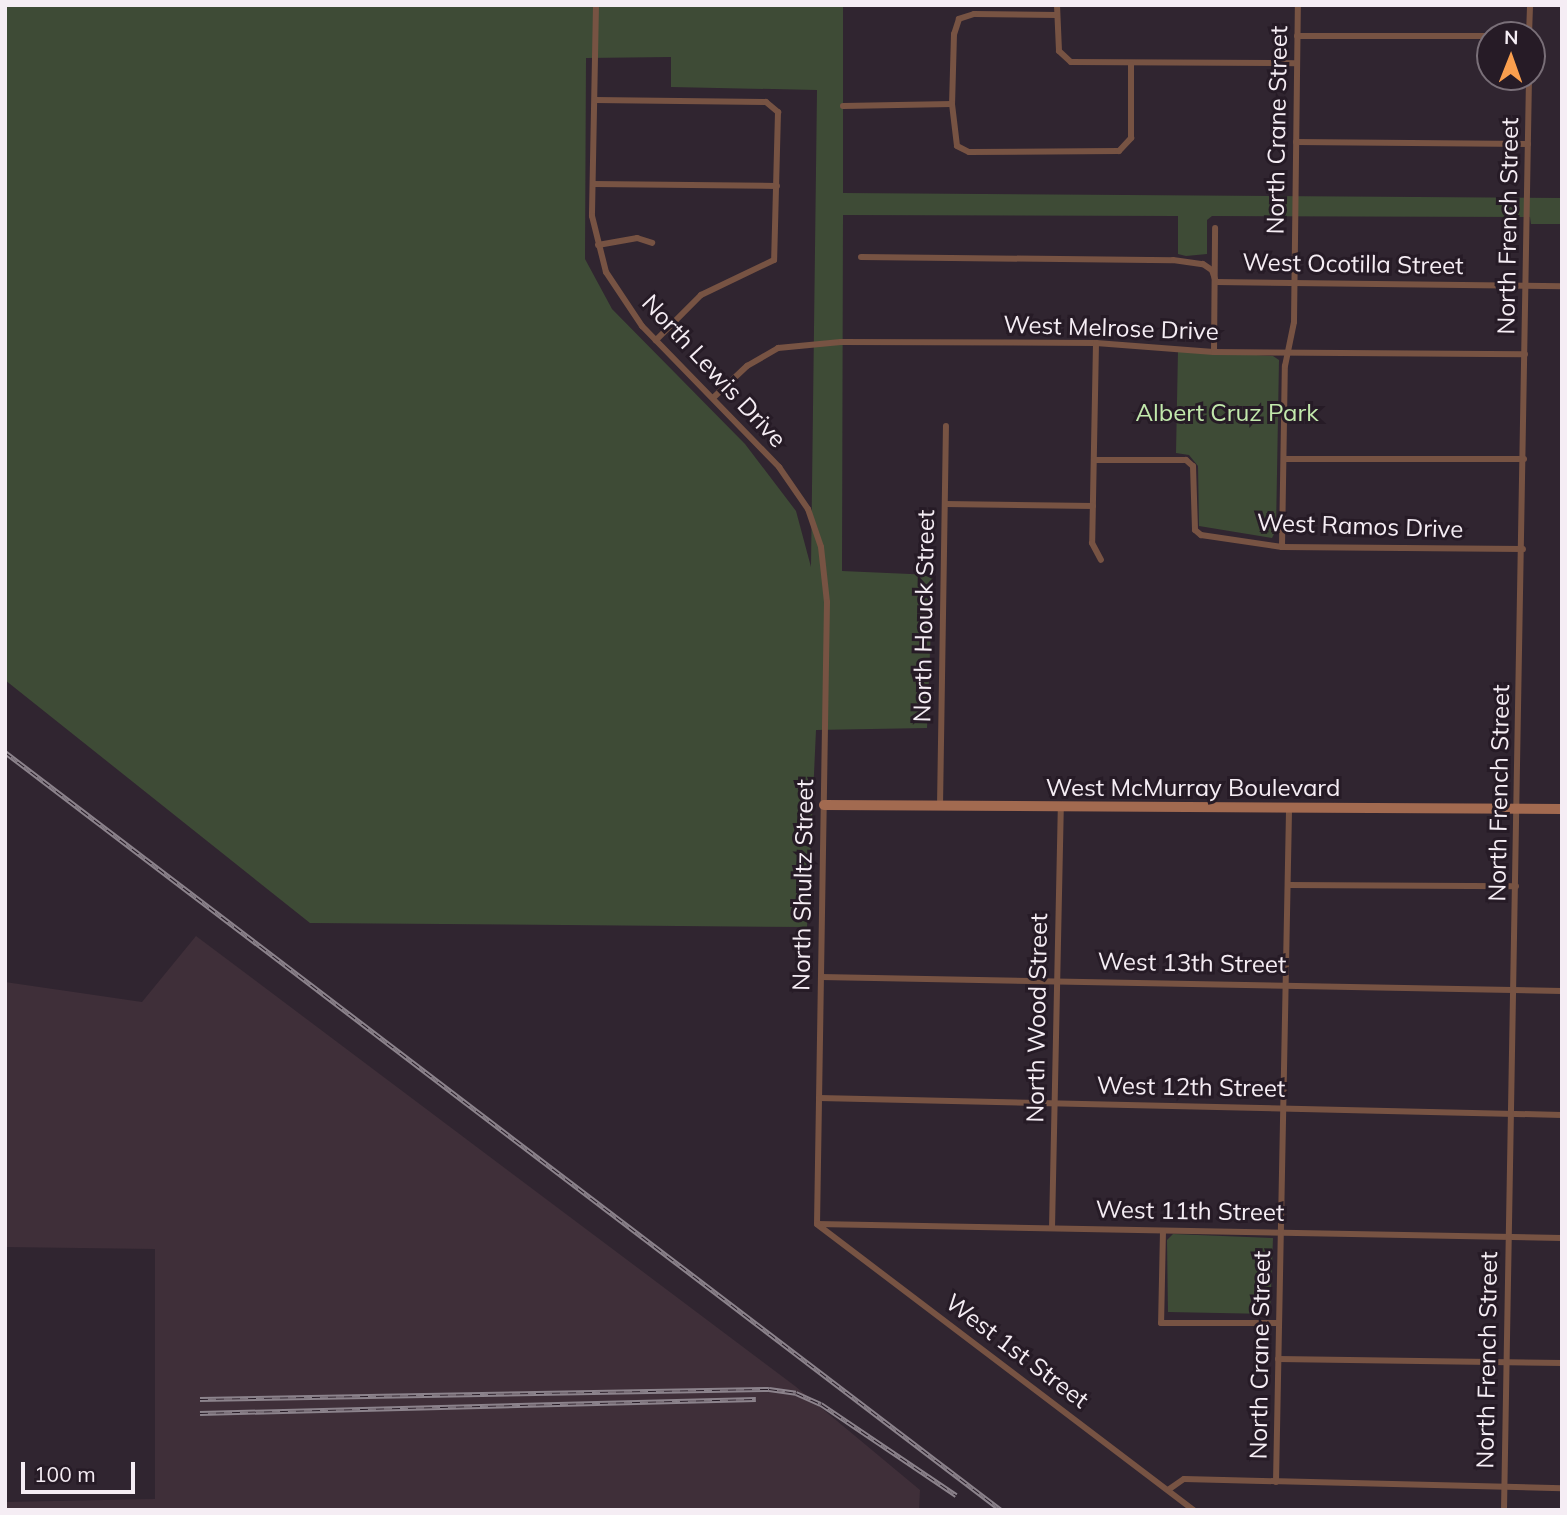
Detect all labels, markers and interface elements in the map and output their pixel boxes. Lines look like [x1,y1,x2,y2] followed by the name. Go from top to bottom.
[1476,21,1546,91] north arrow
[1261,25,1293,235] street label: North Crane Street
[1504,25,1519,49] text: N
[1492,117,1524,335] street label: North French Street
[1242,248,1464,280] street label: West Ocotilla Street
[636,289,792,453] street label: North Lewis Drive
[1003,310,1219,346] street label: West Melrose Drive
[1135,399,1319,427] park label: Albert Cruz Park
[1256,508,1464,544] street label: West Ramos Drive
[908,510,940,722] street label: North Houck Street
[1483,684,1515,902] street label: North French Street
[1046,774,1340,802] street label: West McMurray Boulevard
[787,779,819,991] street label: North Shultz Street
[1021,913,1053,1123] street label: North Wood Street
[1097,947,1287,979] street label: West 13th Street
[1096,1071,1286,1103] street label: West 12th Street
[1095,1195,1285,1227] street label: West 11th Street
[1244,1250,1276,1460] street label: North Crane Street
[1471,1251,1503,1469] street label: North French Street
[940,1288,1094,1414] street label: West 1st Street
[24,1448,138,1492] scale bar
[34,1461,96,1487] text: 100 m

